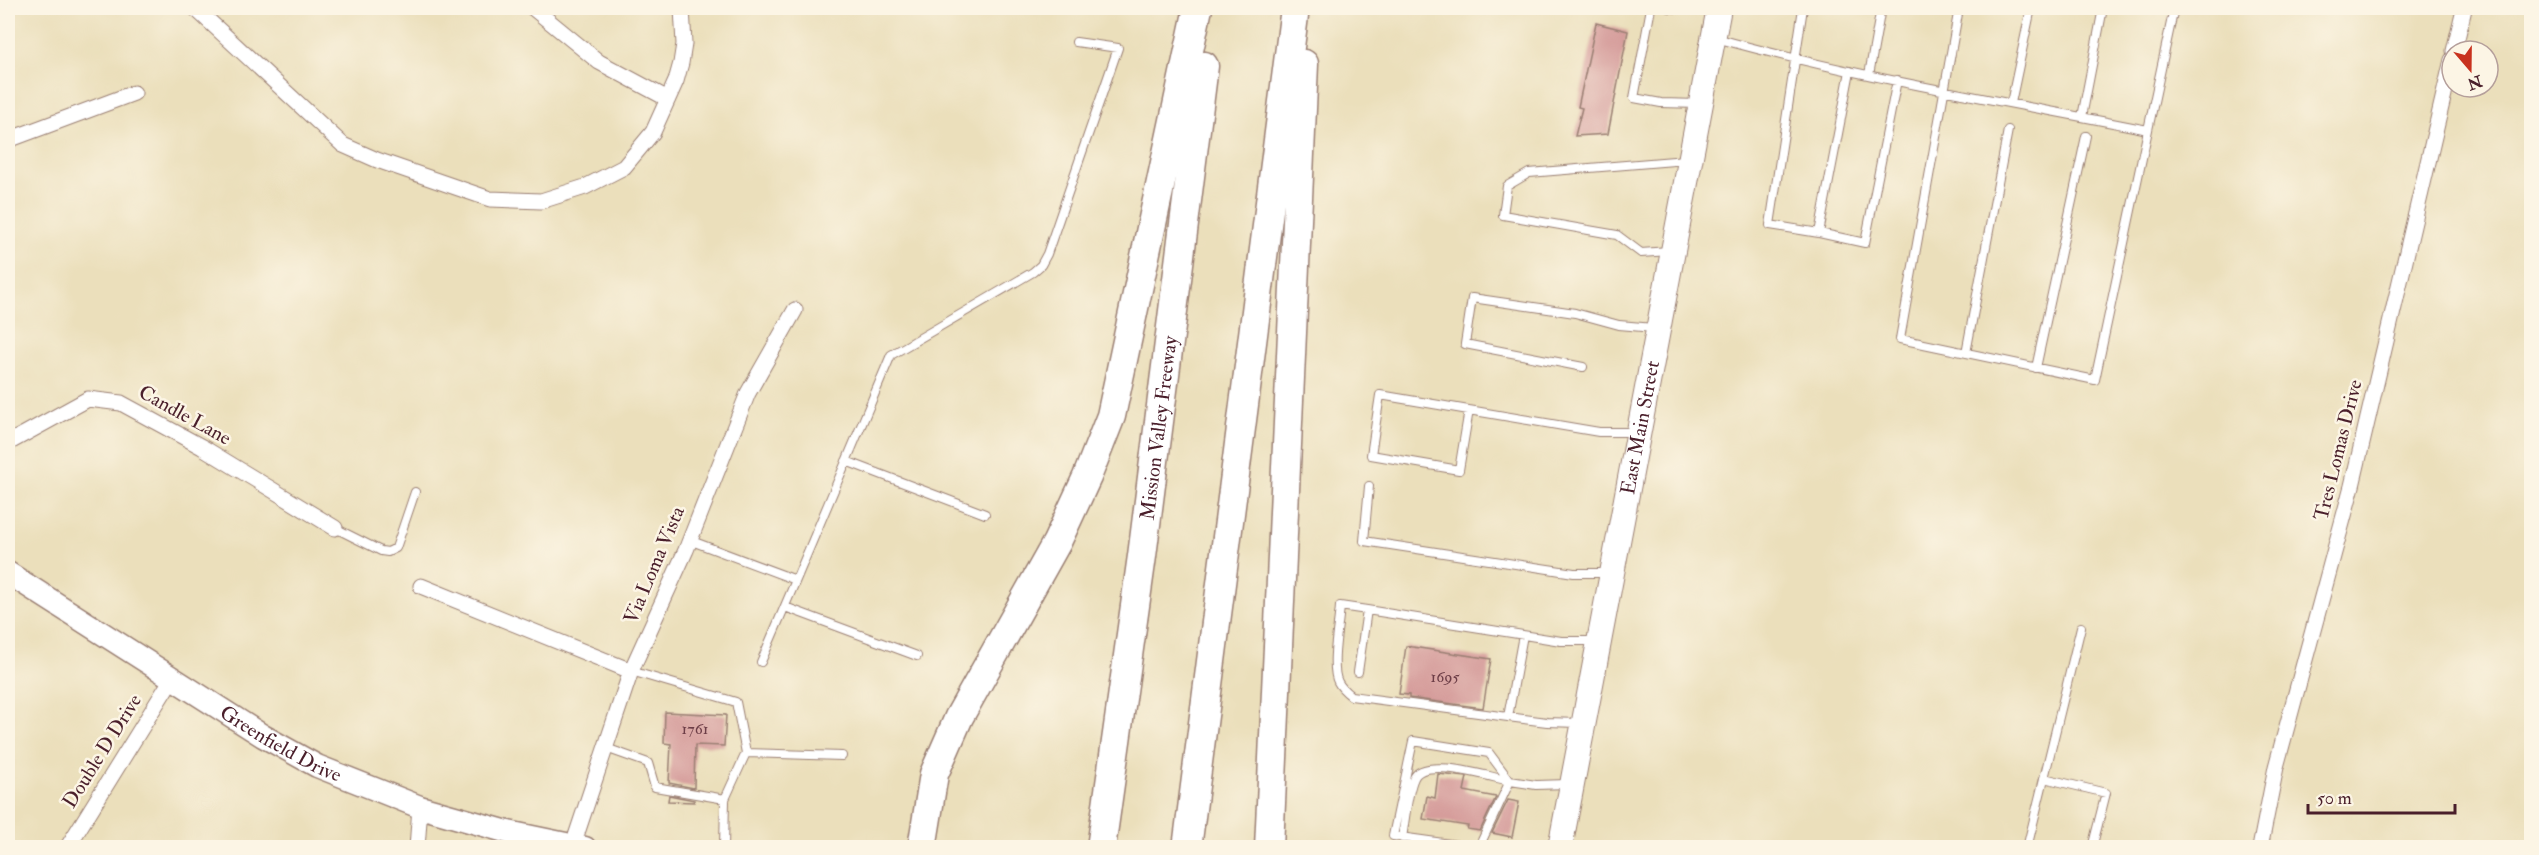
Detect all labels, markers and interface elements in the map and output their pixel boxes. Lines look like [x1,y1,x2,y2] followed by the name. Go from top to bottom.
[2440,39,2500,99] north arrow
[2464,70,2486,94] text: N
[1134,333,1182,521] street label: Mission Valley Freeway
[1615,358,1665,496] street label: East Main Street
[2308,377,2368,523] street label: Tres Lomas Drive
[134,379,236,451] street label: Candle Lane
[618,502,690,627] street label: Via Loma Vista
[1431,667,1459,687] house number: 1695
[57,689,147,813] street label: Double D Drive
[215,699,345,787] street label: Greenfield Drive
[682,719,708,739] house number: 1761
[2308,777,2455,815] scale bar
[2317,787,2352,810] text: 50 m

